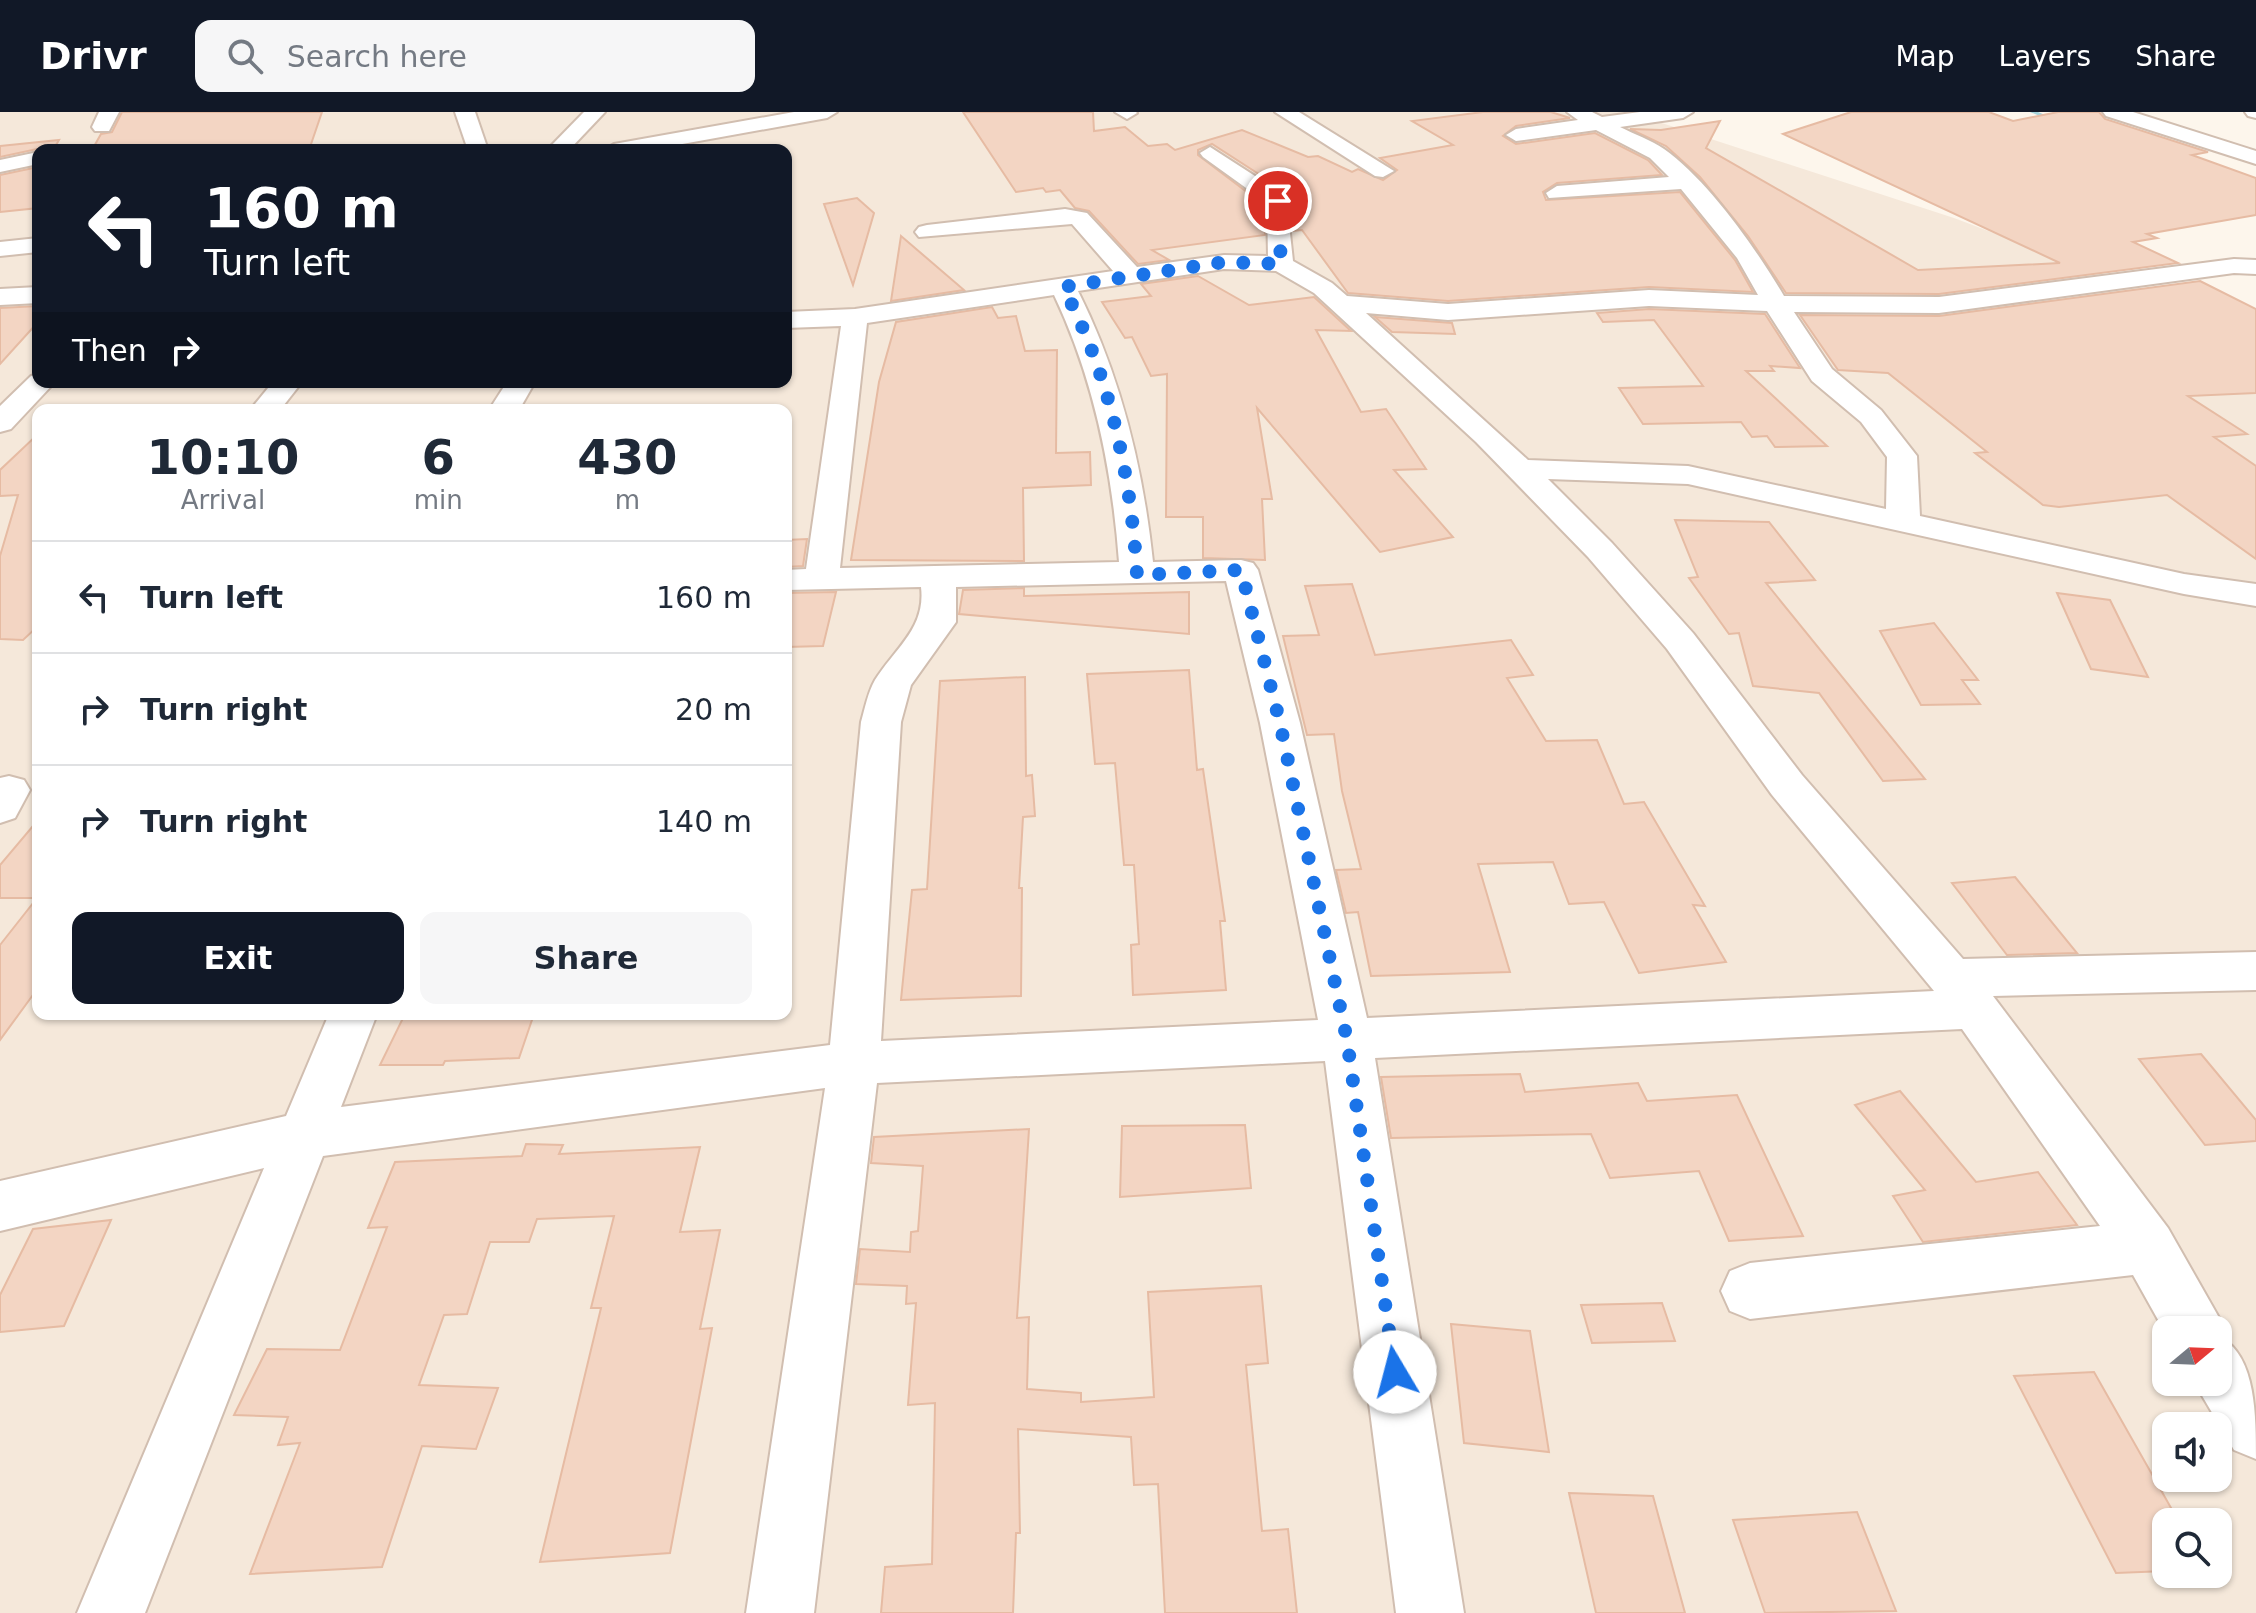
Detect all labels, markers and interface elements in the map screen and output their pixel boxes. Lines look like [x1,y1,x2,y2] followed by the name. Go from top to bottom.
[195,20,755,92] search box
[40,34,147,78] text: Drivr
[223,34,267,78] icon: search
[287,39,467,74] text: Search here
[1895,40,1955,73] text: Map
[1999,40,2091,73] text: Layers
[2135,40,2216,73] text: Share
[1244,167,1312,235] pin
[204,175,399,240] text: 160 m
[72,176,176,280] icon: left
[1256,179,1300,223] icon: arrive
[204,242,350,283] text: Turn left
[163,328,207,372] icon: right
[72,333,147,368] text: Then
[146,429,299,485] text: 10:10
[422,429,455,485] text: 6
[577,429,677,485] text: 430
[181,485,265,515] text: Arrival
[414,485,463,515] text: min
[615,485,640,515] text: m
[72,575,116,619] icon: left
[140,580,283,615] text: Turn left
[656,580,752,615] text: 160 m
[72,687,116,731] icon: right
[140,692,307,727] text: Turn right
[675,692,752,727] text: 20 m
[72,799,116,843] icon: right
[140,804,307,839] text: Turn right
[656,804,752,839] text: 140 m
[72,912,404,1004] button: Exit
[420,912,752,1004] button: Share
[2152,1316,2232,1396] north arrow
[2152,1316,2232,1588] map controls
[1353,1330,1437,1414] position arrow
[2152,1412,2232,1492] button: sound
[2152,1508,2232,1588] button: search

